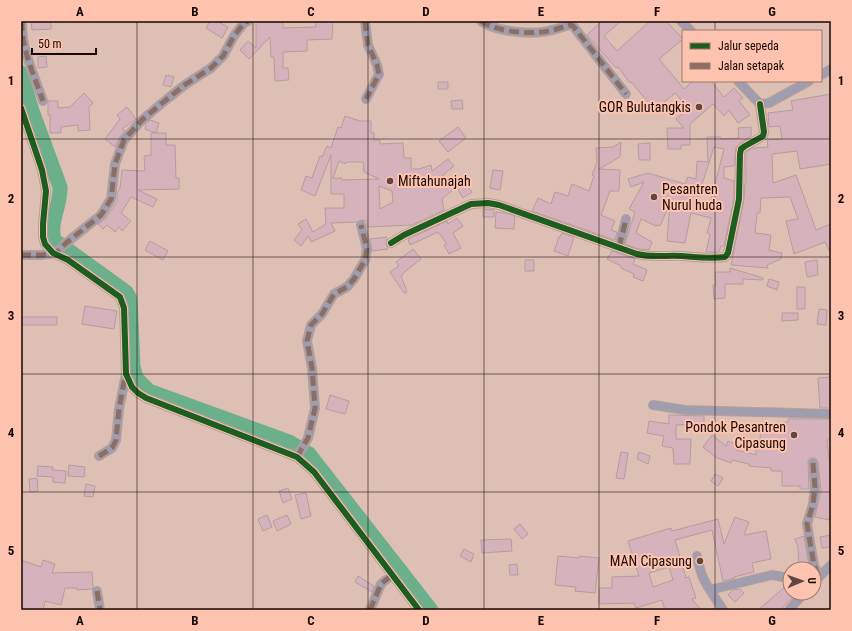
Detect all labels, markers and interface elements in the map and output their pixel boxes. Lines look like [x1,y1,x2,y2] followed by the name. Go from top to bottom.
[76,4,84,19] text: A
[191,4,199,19] text: B
[307,4,315,19] text: C
[422,4,430,19] text: D
[538,4,545,19] text: E
[654,4,660,19] text: F
[768,4,776,19] text: G
[32,30,96,56] scale bar
[682,30,822,82] legend
[38,37,62,51] text: 50 m
[718,39,779,53] text: Jalur sepeda
[718,59,785,73] text: Jalan setapak
[8,73,14,88] text: 1
[838,73,844,88] text: 1
[599,99,691,115] place label: GOR Bulutangkis
[694,102,704,112] marker: GOR Bulutangkis
[398,173,471,189] place label: Miftahunajah
[385,176,395,186] marker: Miftahunajah
[662,181,722,213] place label: Pesantren Nurul huda
[8,191,15,206] text: 2
[838,191,845,206] text: 2
[649,192,659,202] marker: Pesantren Nurul huda
[8,308,14,323] text: 3
[838,308,844,323] text: 3
[685,419,786,451] place label: Pondok Pesantren Cipasung
[8,425,15,440] text: 4
[838,425,845,440] text: 4
[789,430,799,440] marker: Pondok Pesantren Cipasung
[8,543,15,558] text: 5
[838,543,845,558] text: 5
[610,553,692,569] place label: MAN Cipasung
[695,556,705,566] marker: MAN Cipasung
[782,561,822,601] north arrow
[805,577,818,584] text: U
[76,613,84,628] text: A
[191,613,199,628] text: B
[307,613,315,628] text: C
[422,613,430,628] text: D
[538,613,545,628] text: E
[654,613,660,628] text: F
[768,613,776,628] text: G

